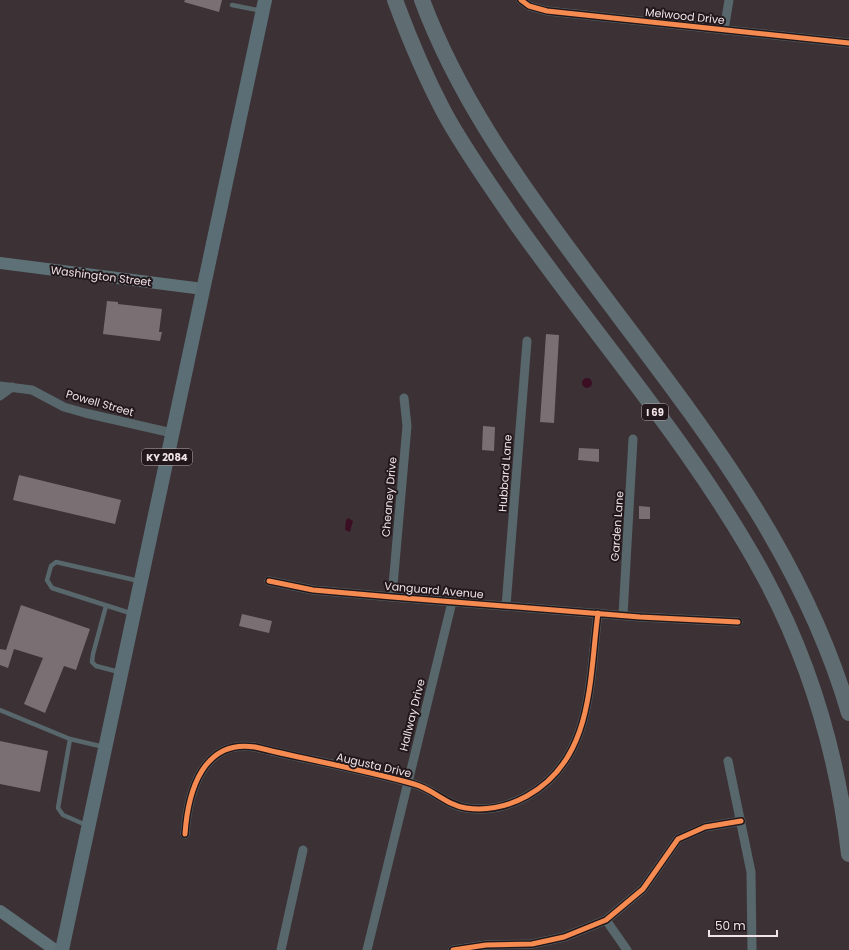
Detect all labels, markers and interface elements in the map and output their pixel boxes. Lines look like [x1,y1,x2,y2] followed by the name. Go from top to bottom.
[644,4,726,28] street label: Melwood Drive
[50,262,152,290] street label: Washington Street
[64,386,136,420] street label: Powell Street
[642,404,668,420] road number: I 69
[494,434,516,512] street label: Hubbard Lane
[142,449,192,465] road number: KY 2084
[378,456,400,538] street label: Cheaney Drive
[607,490,627,562] street label: Garden Lane
[384,578,484,602] street label: Vanguard Avenue
[395,677,429,753] street label: Hallway Drive
[335,749,413,781] street label: Augusta Drive
[709,912,777,938] scale bar
[715,917,746,934] text: 50 m

